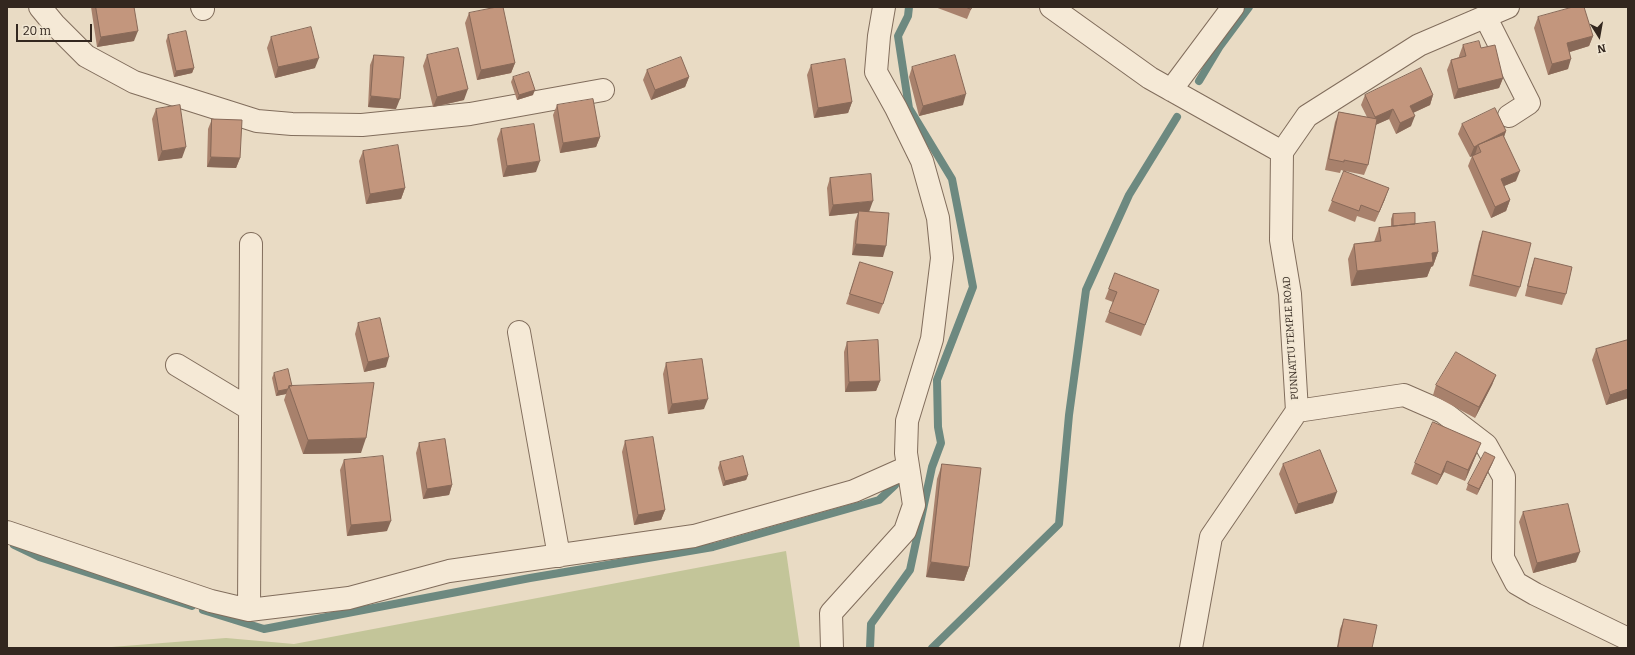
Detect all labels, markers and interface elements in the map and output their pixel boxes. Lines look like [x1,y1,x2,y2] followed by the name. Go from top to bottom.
[18,16,94,42] scale bar
[1579,16,1619,56] north arrow
[23,24,51,38] text: 20 m
[1596,41,1607,55] text: N
[1281,276,1301,400] street label: PUNNATTU TEMPLE ROAD

